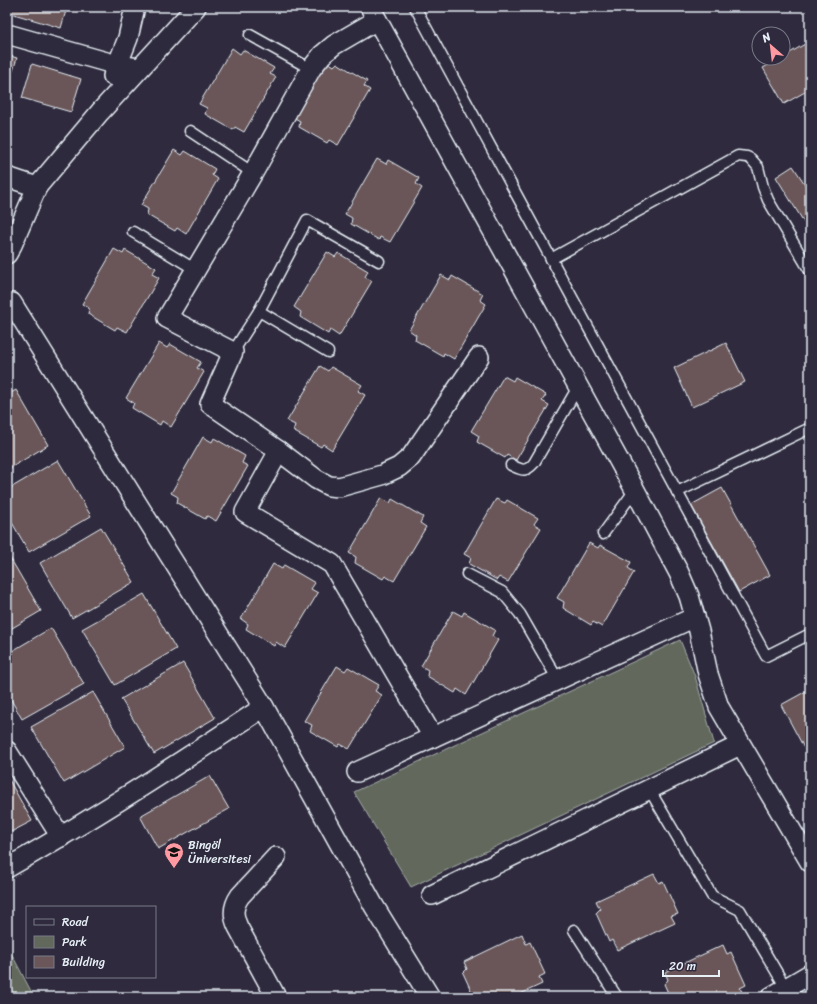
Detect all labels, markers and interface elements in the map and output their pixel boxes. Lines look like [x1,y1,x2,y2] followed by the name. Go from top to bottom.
[751,26,791,66] north arrow
[758,27,775,48] text: N
[188,834,252,870] place label: Bingöl Üniversitesi
[163,841,185,869] school or university icon: Bingöl Üniversitesi
[26,906,156,978] legend
[62,911,89,933] text: Road
[62,931,87,953] text: Park
[62,951,105,973] text: Building
[663,952,719,978] scale bar
[669,955,696,977] text: 20 m

